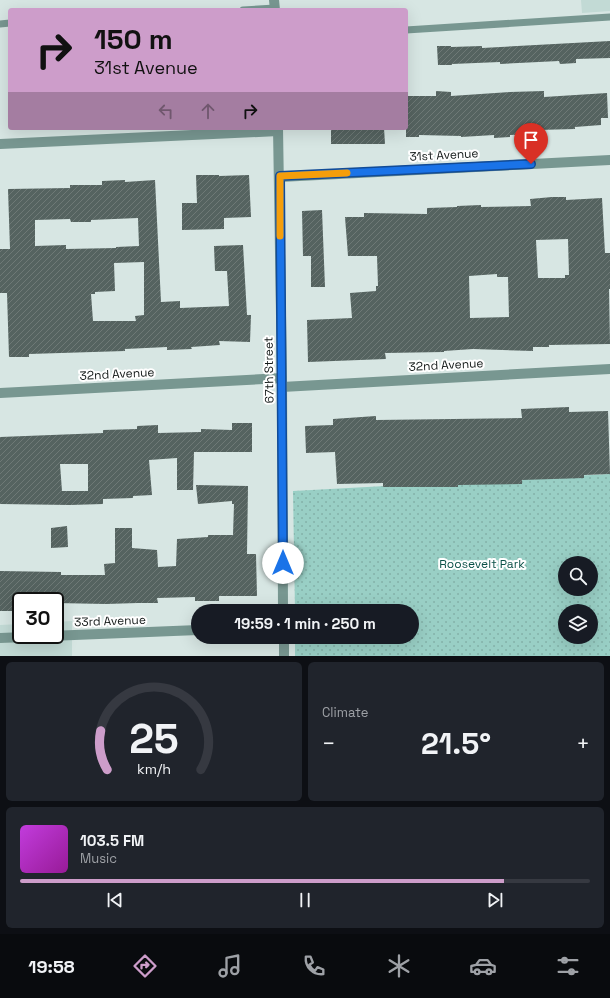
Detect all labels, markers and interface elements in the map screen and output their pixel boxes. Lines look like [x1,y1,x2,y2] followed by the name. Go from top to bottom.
[94,21,173,57] text: 150 m
[28,24,80,76] icon: right
[94,56,198,79] text: 31st Avenue
[155,100,177,122] icon: left
[197,100,219,122] icon: ahead
[239,100,261,122] icon: right
[514,123,548,164] pin
[520,129,542,151] icon: arrive
[409,145,479,165] street label: 31st Avenue
[260,337,278,403] street label: 67th Street
[408,355,484,375] street label: 32nd Avenue
[79,364,155,384] street label: 32nd Avenue
[262,542,304,584] position arrow
[439,556,525,572] park label: Roosevelt Park
[558,556,598,644] map controls
[558,556,598,596] button: search
[12,592,64,644] speed limit sign: 30
[558,604,598,644] button: layers
[74,612,146,630] street label: 33rd Avenue
[234,614,376,633] text: 19:59 · 1 min · 250 m
[322,704,368,721] text: Climate
[129,711,179,764] text: 25
[421,724,491,763] text: 21.5°
[322,729,336,757] text: −
[576,729,590,757] text: +
[137,759,171,777] text: km/h
[80,831,144,850] text: 103.5 FM
[80,850,117,867] text: Music
[104,889,126,911] icon: previous
[294,889,316,911] icon: pause
[484,889,506,911] icon: next
[131,952,159,980] icon: directions
[216,952,244,980] icon: music
[300,952,328,980] icon: phone
[385,952,413,980] icon: climate
[469,952,497,980] icon: car
[554,952,582,980] icon: filters
[28,955,75,978] text: 19:58

